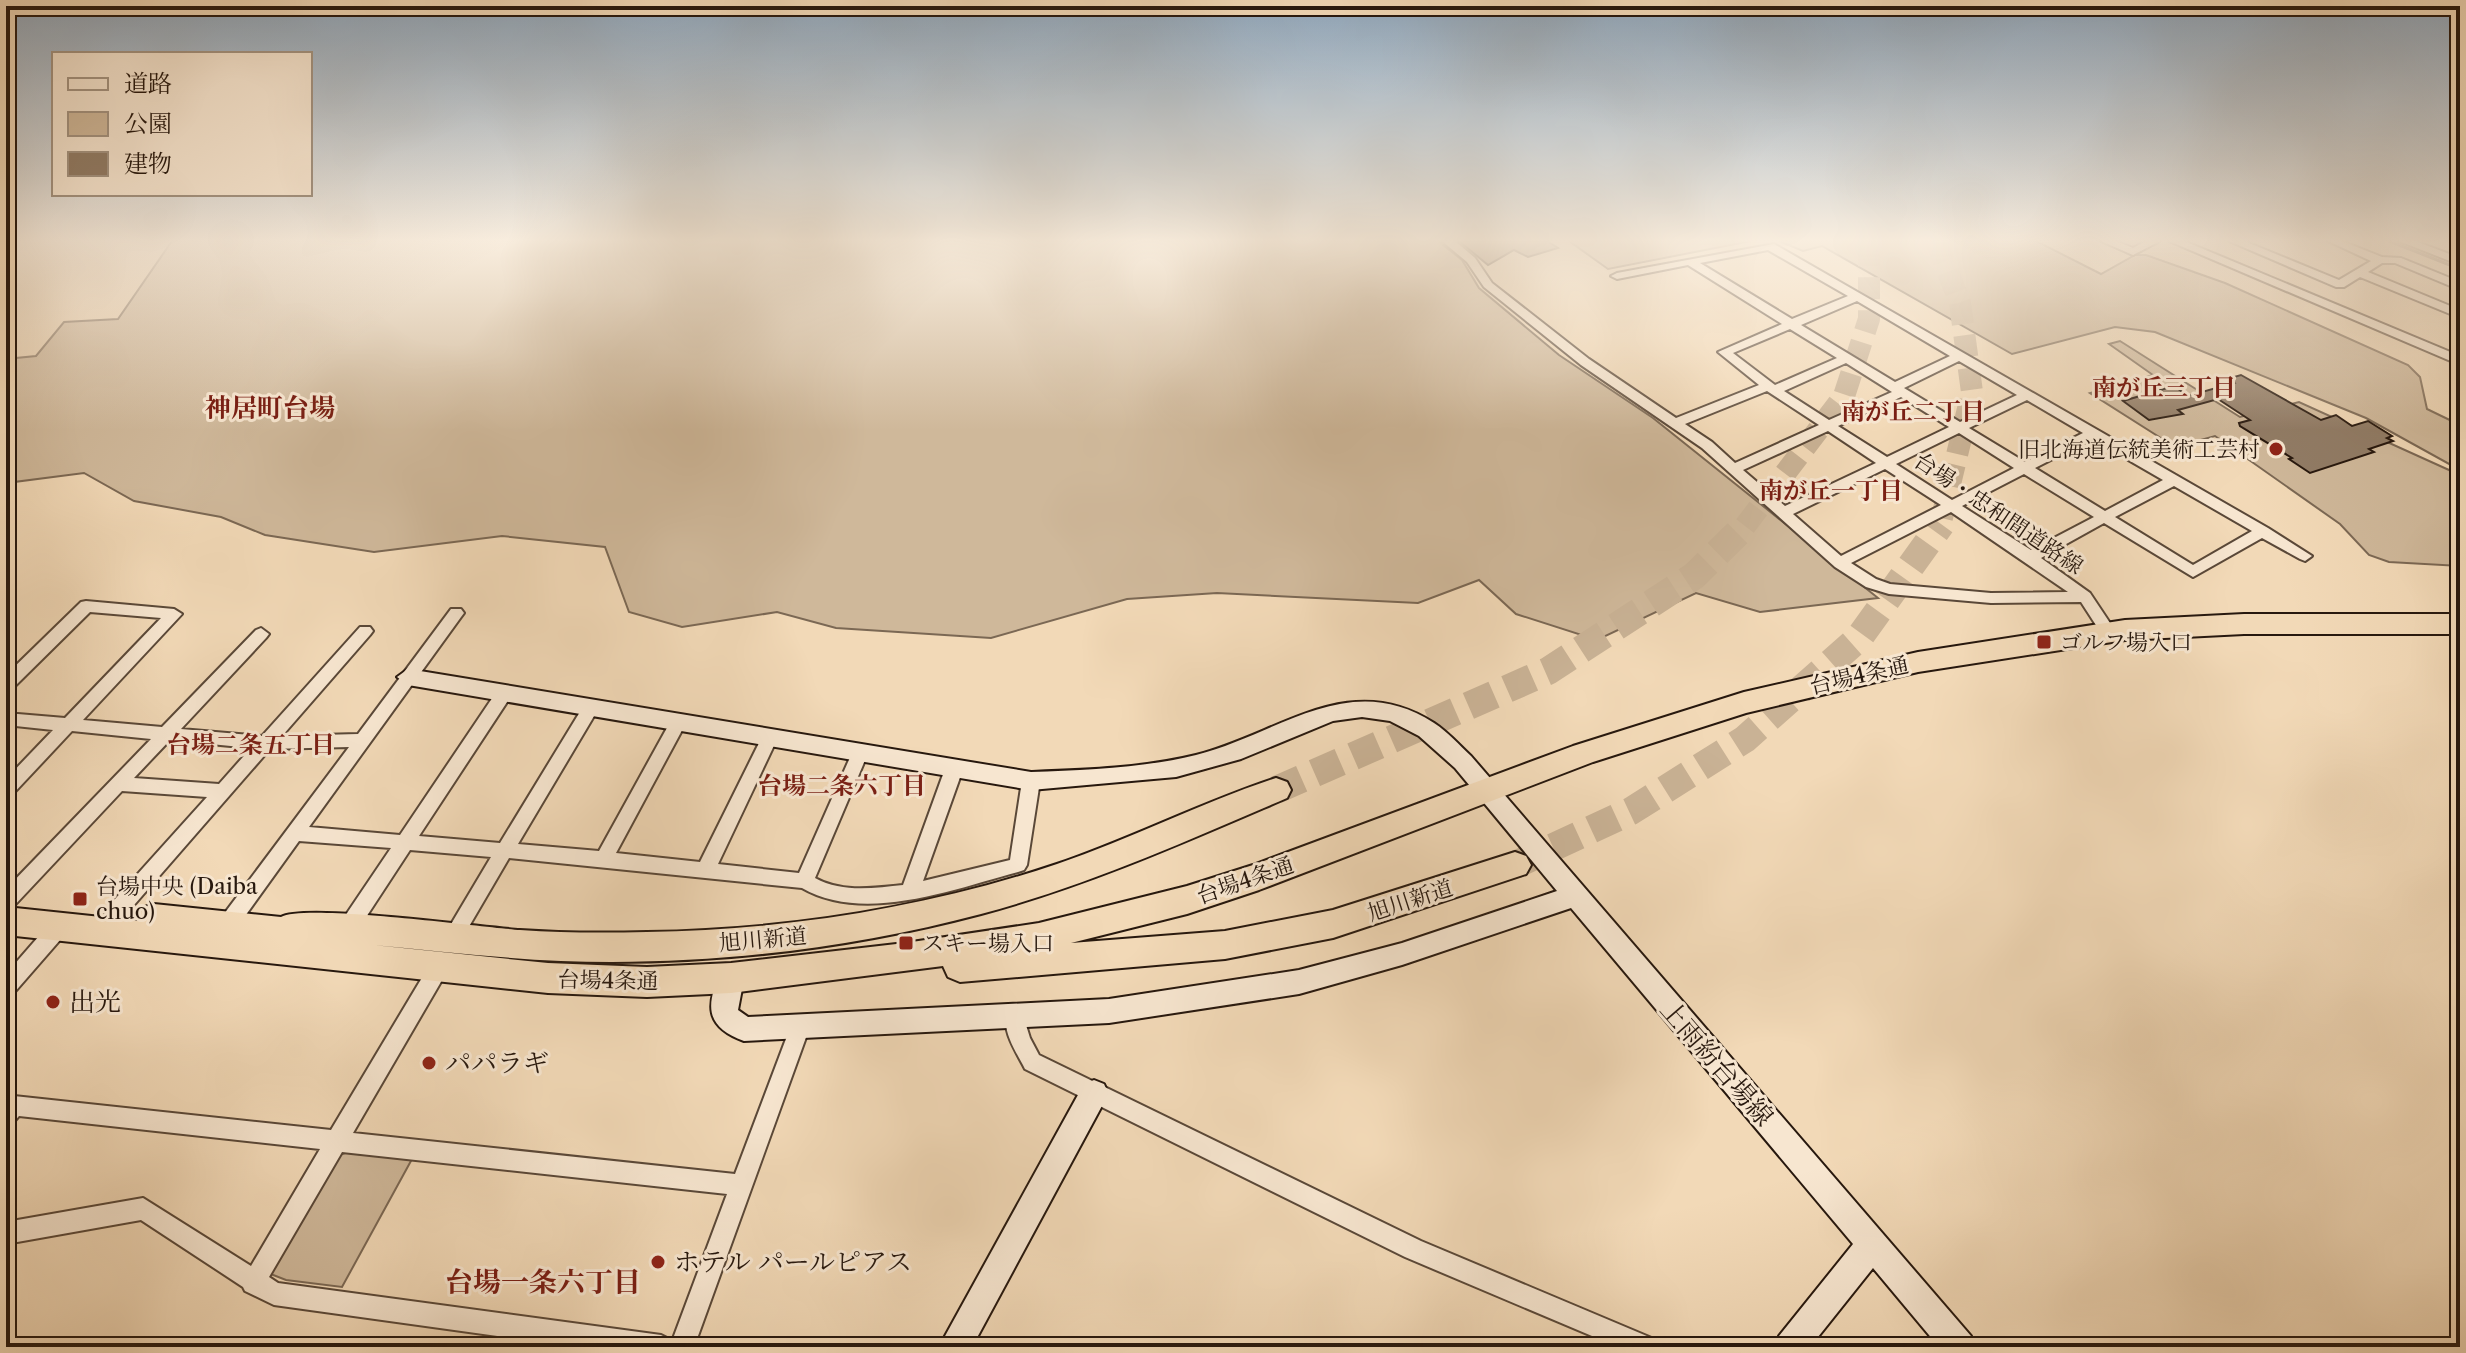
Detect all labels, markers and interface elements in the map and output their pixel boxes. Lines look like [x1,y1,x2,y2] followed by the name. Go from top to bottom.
[52,52,312,196] legend
[124,69,172,98] text: 道路
[124,109,172,138] text: 公園
[124,149,172,178] text: 建物
[2092,373,2236,402] district label: 南が丘三丁目
[205,392,335,424] district label: 神居町台場
[1841,397,1985,426] district label: 南が丘二丁目
[2018,436,2260,463] place label: 旧北海道伝統美術工芸村
[2267,440,2285,458] marker: 旧北海道伝統美術工芸村
[1909,447,2088,580] street label: 台場・忠和間道路線
[1759,476,1903,505] district label: 南が丘一丁目
[2060,629,2192,656] place label: ゴルフ場入口
[2035,633,2053,651] marker: ゴルフ場入口
[1807,651,1911,700] street label: 台場4条通
[167,730,335,759] district label: 台場二条五丁目
[758,771,926,800] district label: 台場二条六丁目
[1193,851,1297,910] street label: 台場4条通
[96,873,258,925] place label: 台場中央 (Daiba chuo)
[1364,874,1456,927] street label: 旭川新道
[71,890,89,908] marker: 台場中央 (Daiba chuo)
[718,922,808,957] street label: 旭川新道
[922,930,1054,957] place label: スキー場入口
[897,934,915,952] marker: スキー場入口
[557,966,659,995] street label: 台場4条通
[69,986,121,1018] place label: 出光
[44,993,62,1011] marker: 出光
[1654,994,1780,1132] street label: 上雨紛台場線
[445,1047,549,1079] place label: パパラギ
[420,1054,438,1072] marker: パパラギ
[674,1246,912,1278] place label: ホテル パールピアス
[649,1253,667,1271] marker: ホテル パールピアス
[445,1265,641,1299] district label: 台場一条六丁目

